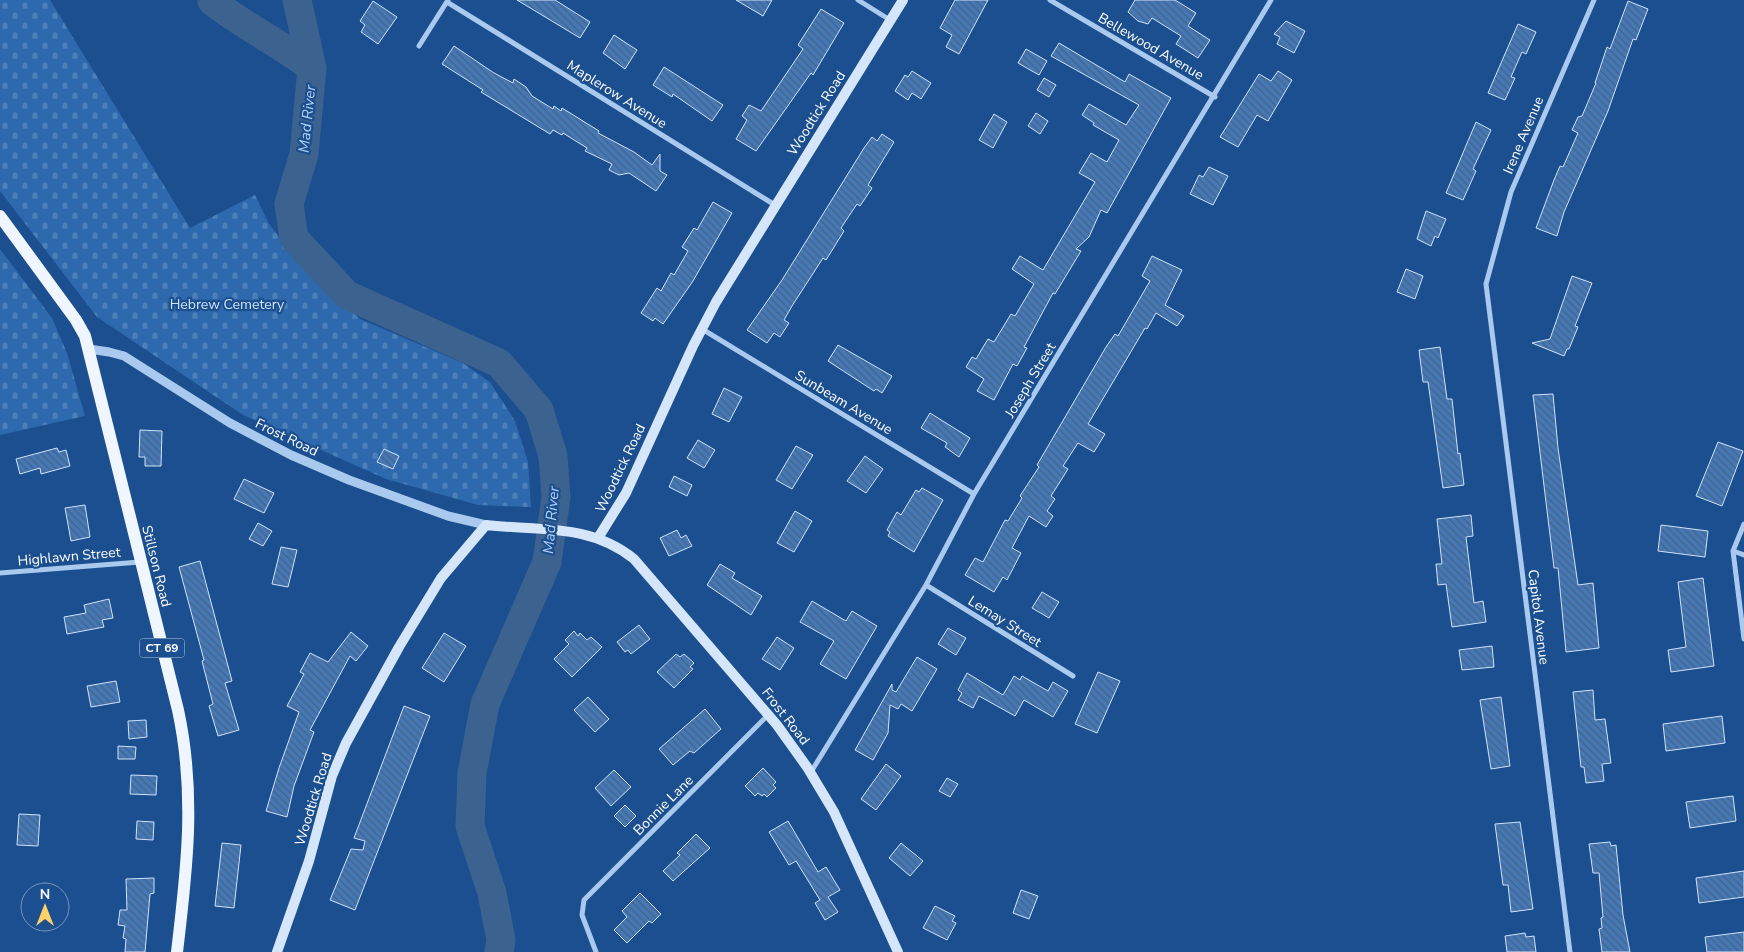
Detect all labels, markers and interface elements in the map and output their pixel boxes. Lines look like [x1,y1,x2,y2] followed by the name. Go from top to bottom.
[1094,8,1207,84] street label: Bellewood Avenue
[563,56,670,133] street label: Maplerow Avenue
[783,67,850,159] street label: Woodtick Road
[294,84,321,154] water label: Mad River
[1499,93,1548,177] street label: Irene Avenue
[170,295,285,314] park label: Hebrew Cemetery
[1000,339,1060,422] street label: Joseph Street
[791,366,896,439] street label: Sunbeam Avenue
[252,414,321,461] street label: Frost Road
[591,421,650,516] street label: Woodtick Road
[538,485,564,555] water label: Mad River
[137,523,176,609] street label: Stillson Road
[17,543,121,570] street label: Highlawn Street
[1523,568,1554,666] street label: Capitol Avenue
[964,591,1045,652] street label: Lemay Street
[140,638,184,658] road number: CT 69
[757,684,814,749] street label: Frost Road
[290,750,337,848] street label: Woodtick Road
[629,771,698,840] street label: Bonnie Lane
[20,882,70,932] north arrow
[40,885,50,904] text: N

